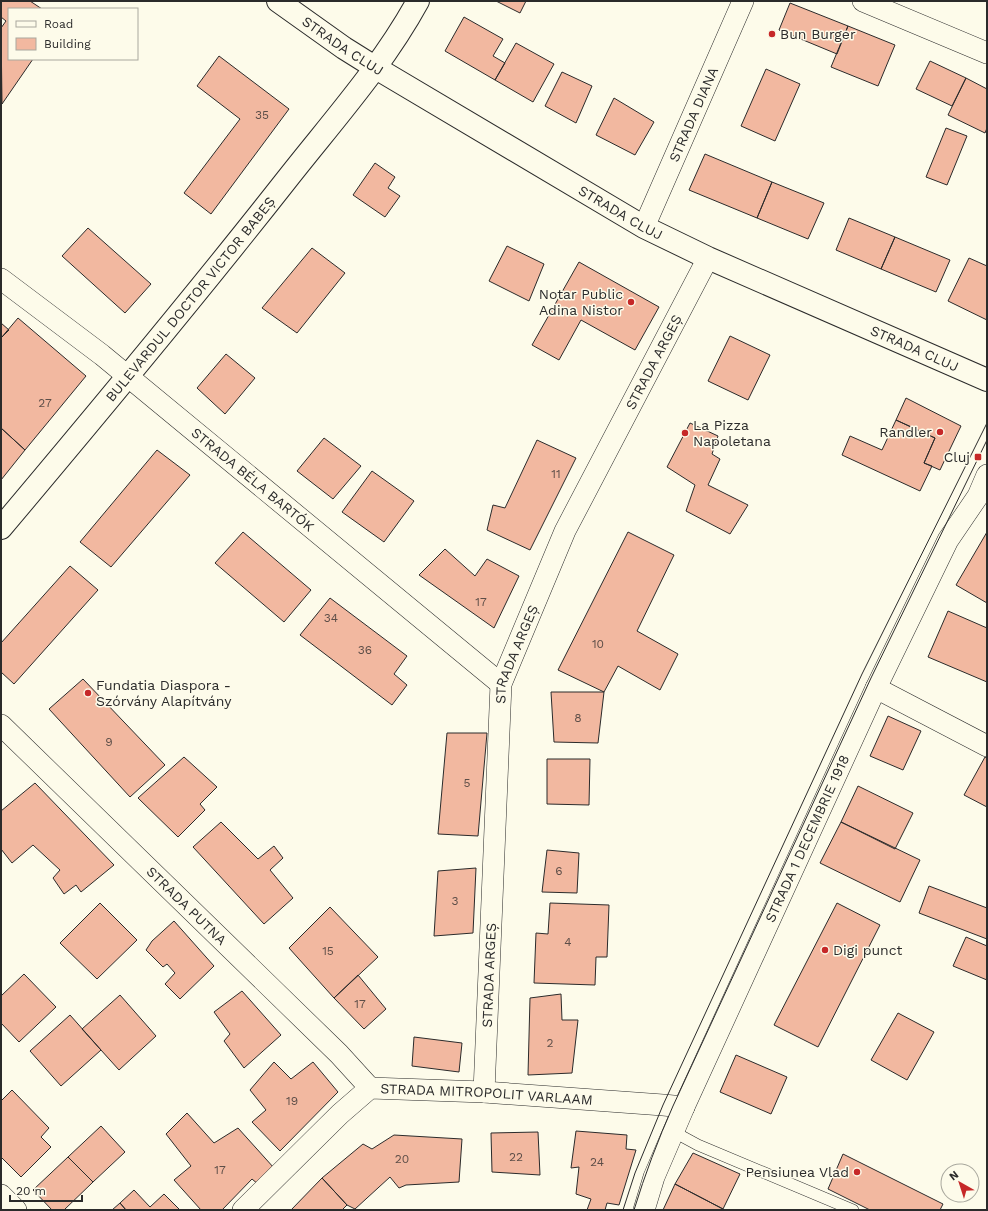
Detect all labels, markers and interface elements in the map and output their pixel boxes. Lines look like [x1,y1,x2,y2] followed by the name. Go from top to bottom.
[8,8,138,60] legend
[299,13,387,79] street label: STRADA CLUJ
[44,17,73,31] text: Road
[780,26,856,42] place label: Bun Burger
[767,29,777,39] marker: Bun Burger
[44,37,91,51] text: Building
[666,64,721,164] street label: STRADA DIANA
[255,108,269,122] house number: 35
[576,182,665,243] street label: STRADA CLUJ
[102,193,279,405] street label: BULEVARDUL DOCTOR VICTOR BABEȘ
[539,286,623,318] place label: Notar Public Adina Nistor
[626,297,636,307] marker: Notar Public Adina Nistor
[622,312,686,412] street label: STRADA ARGEȘ
[868,322,961,375] street label: STRADA CLUJ
[38,396,52,410] house number: 27
[693,417,771,449] place label: La Pizza Napoletana
[188,424,317,535] street label: STRADA BÉLA BARTÓK
[879,424,932,440] place label: Randler
[935,427,945,437] marker: Randler
[680,428,690,438] marker: La Pizza Napoletana
[944,449,970,465] place label: Cluj
[973,452,983,462] marker: Cluj
[551,467,561,481] house number: 11
[475,595,487,609] house number: 17
[492,602,542,704] street label: STRADA ARGEȘ
[324,611,338,625] house number: 34
[592,637,604,651] house number: 10
[358,643,372,657] house number: 36
[96,677,232,709] place label: Fundatia Diaspora - Szórvány Alapítvány
[83,688,93,698] marker: Fundatia Diaspora - Szórvány Alapítvány
[574,711,582,725] house number: 8
[105,735,113,749] house number: 9
[762,752,852,925] street label: STRADA 1 DECEMBRIE 1918
[464,776,471,790] house number: 5
[143,863,230,948] street label: STRADA PUTNA
[555,864,563,878] house number: 6
[452,894,459,908] house number: 3
[479,922,500,1028] street label: STRADA ARGEȘ
[564,935,572,949] house number: 4
[833,942,903,958] place label: Digi punct
[322,944,334,958] house number: 15
[820,945,830,955] marker: Digi punct
[354,997,366,1011] house number: 17
[547,1036,554,1050] house number: 2
[380,1080,593,1108] street label: STRADA MITROPOLIT VARLAAM
[286,1094,298,1108] house number: 19
[509,1150,523,1164] house number: 22
[395,1152,409,1166] house number: 20
[590,1155,604,1169] house number: 24
[214,1163,226,1177] house number: 17
[940,1163,980,1203] north arrow
[745,1164,849,1180] place label: Pensiunea Vlad
[852,1167,862,1177] marker: Pensiunea Vlad
[947,1168,961,1183] text: N
[10,1177,82,1203] scale bar
[16,1184,46,1198] text: 20 m

